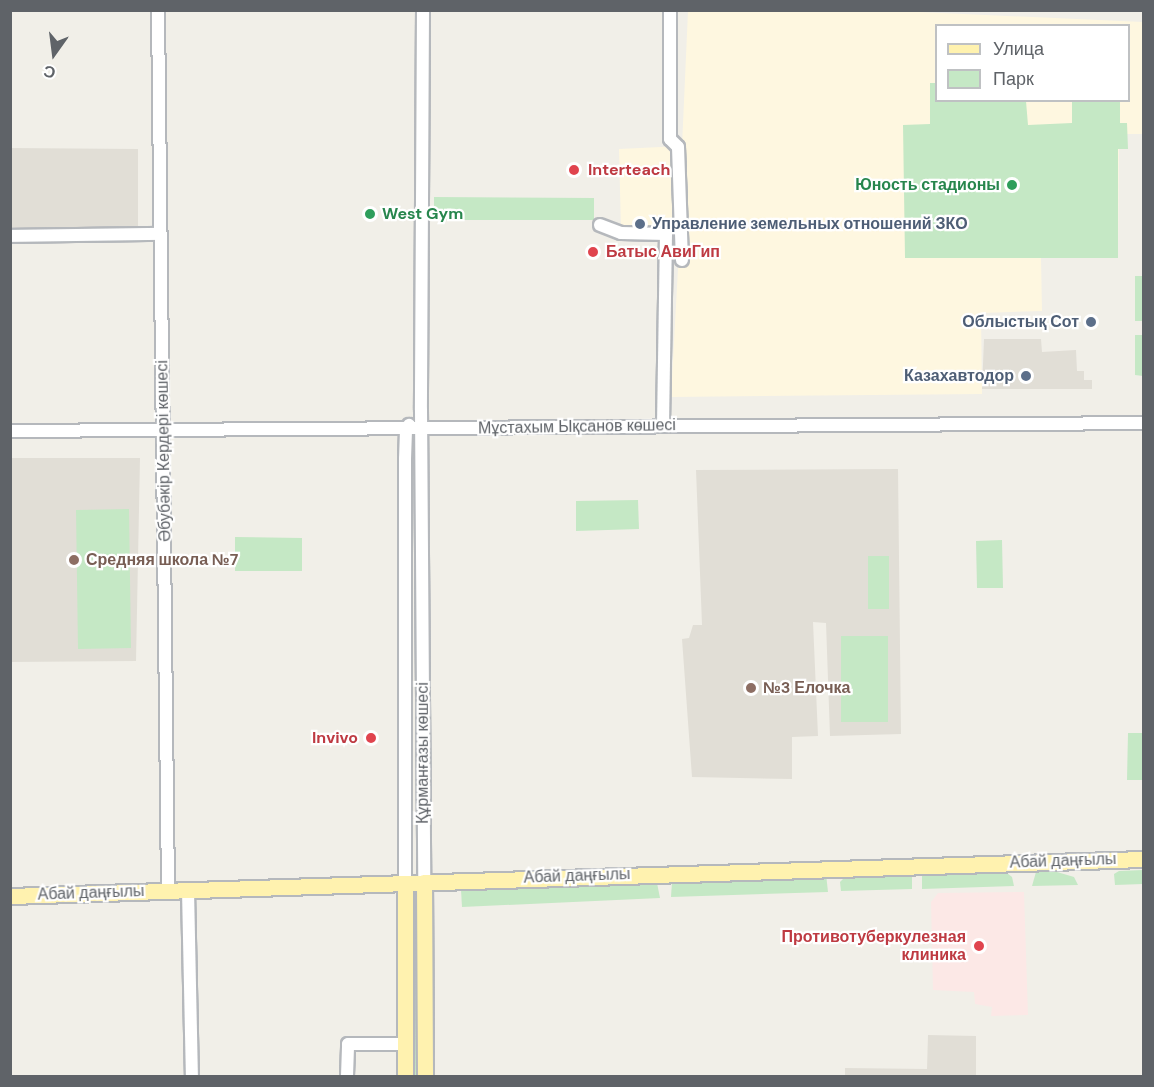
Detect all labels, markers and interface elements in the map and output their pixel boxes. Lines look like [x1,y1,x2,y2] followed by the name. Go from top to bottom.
[24,24,84,84] north arrow
[935,24,1130,102] legend
[993,37,1044,61] text: Улица
[41,60,58,84] text: С
[993,67,1034,91] text: Парк
[588,160,670,180] place label: Interteach
[565,161,583,179] marker: Interteach
[855,175,1000,195] place label: Юность стадионы
[1005,178,1019,192] marker: Юность стадионы
[382,204,463,224] place label: West Gym
[363,207,377,221] marker: West Gym
[652,214,968,234] place label: Управление земельных отношений ЗКО
[633,217,647,231] marker: Управление земельных отношений ЗКО
[606,242,720,262] place label: Батыс АвиГип
[584,243,602,261] marker: Батыс АвиГип
[962,312,1079,332] place label: Облыстық Сот
[1084,315,1098,329] marker: Облыстық Сот
[153,360,175,542] street label: Әбубәкір Кердері көшесі
[904,366,1014,386] place label: Казахавтодор
[1019,369,1033,383] marker: Казахавтодор
[478,416,676,438] street label: Мұстахым Ықсанов көшесі
[86,550,238,570] place label: Средняя школа №7
[67,553,81,567] marker: Средняя школа №7
[763,678,850,698] place label: №3 Елочка
[744,681,758,695] marker: №3 Елочка
[413,682,433,824] street label: Құрманғазы көшесі
[312,728,358,748] place label: Invivo
[362,729,380,747] marker: Invivo
[1009,850,1117,872] street label: Абай даңғылы
[523,865,631,887] street label: Абай даңғылы
[37,882,145,904] street label: Абай даңғылы
[782,927,966,965] place label: Противотуберкулезная клиника
[970,937,988,955] marker: Противотуберкулезная клиника

